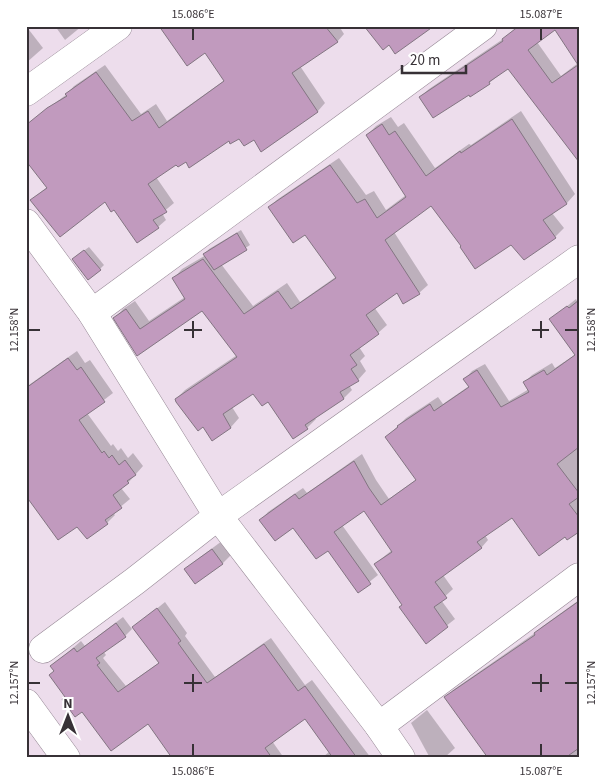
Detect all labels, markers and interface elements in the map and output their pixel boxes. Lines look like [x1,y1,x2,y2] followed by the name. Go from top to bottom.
[171,6,215,23] text: 15.086°E
[519,6,563,23] text: 15.087°E
[402,42,466,74] scale bar
[410,50,440,71] text: 20 m
[6,308,23,352] text: 12.158°N
[583,308,600,352] text: 12.158°N
[6,661,23,705] text: 12.157°N
[583,661,600,705] text: 12.157°N
[42,692,92,742] north arrow
[63,694,73,714] text: N
[171,763,215,780] text: 15.086°E
[519,763,563,780] text: 15.087°E

